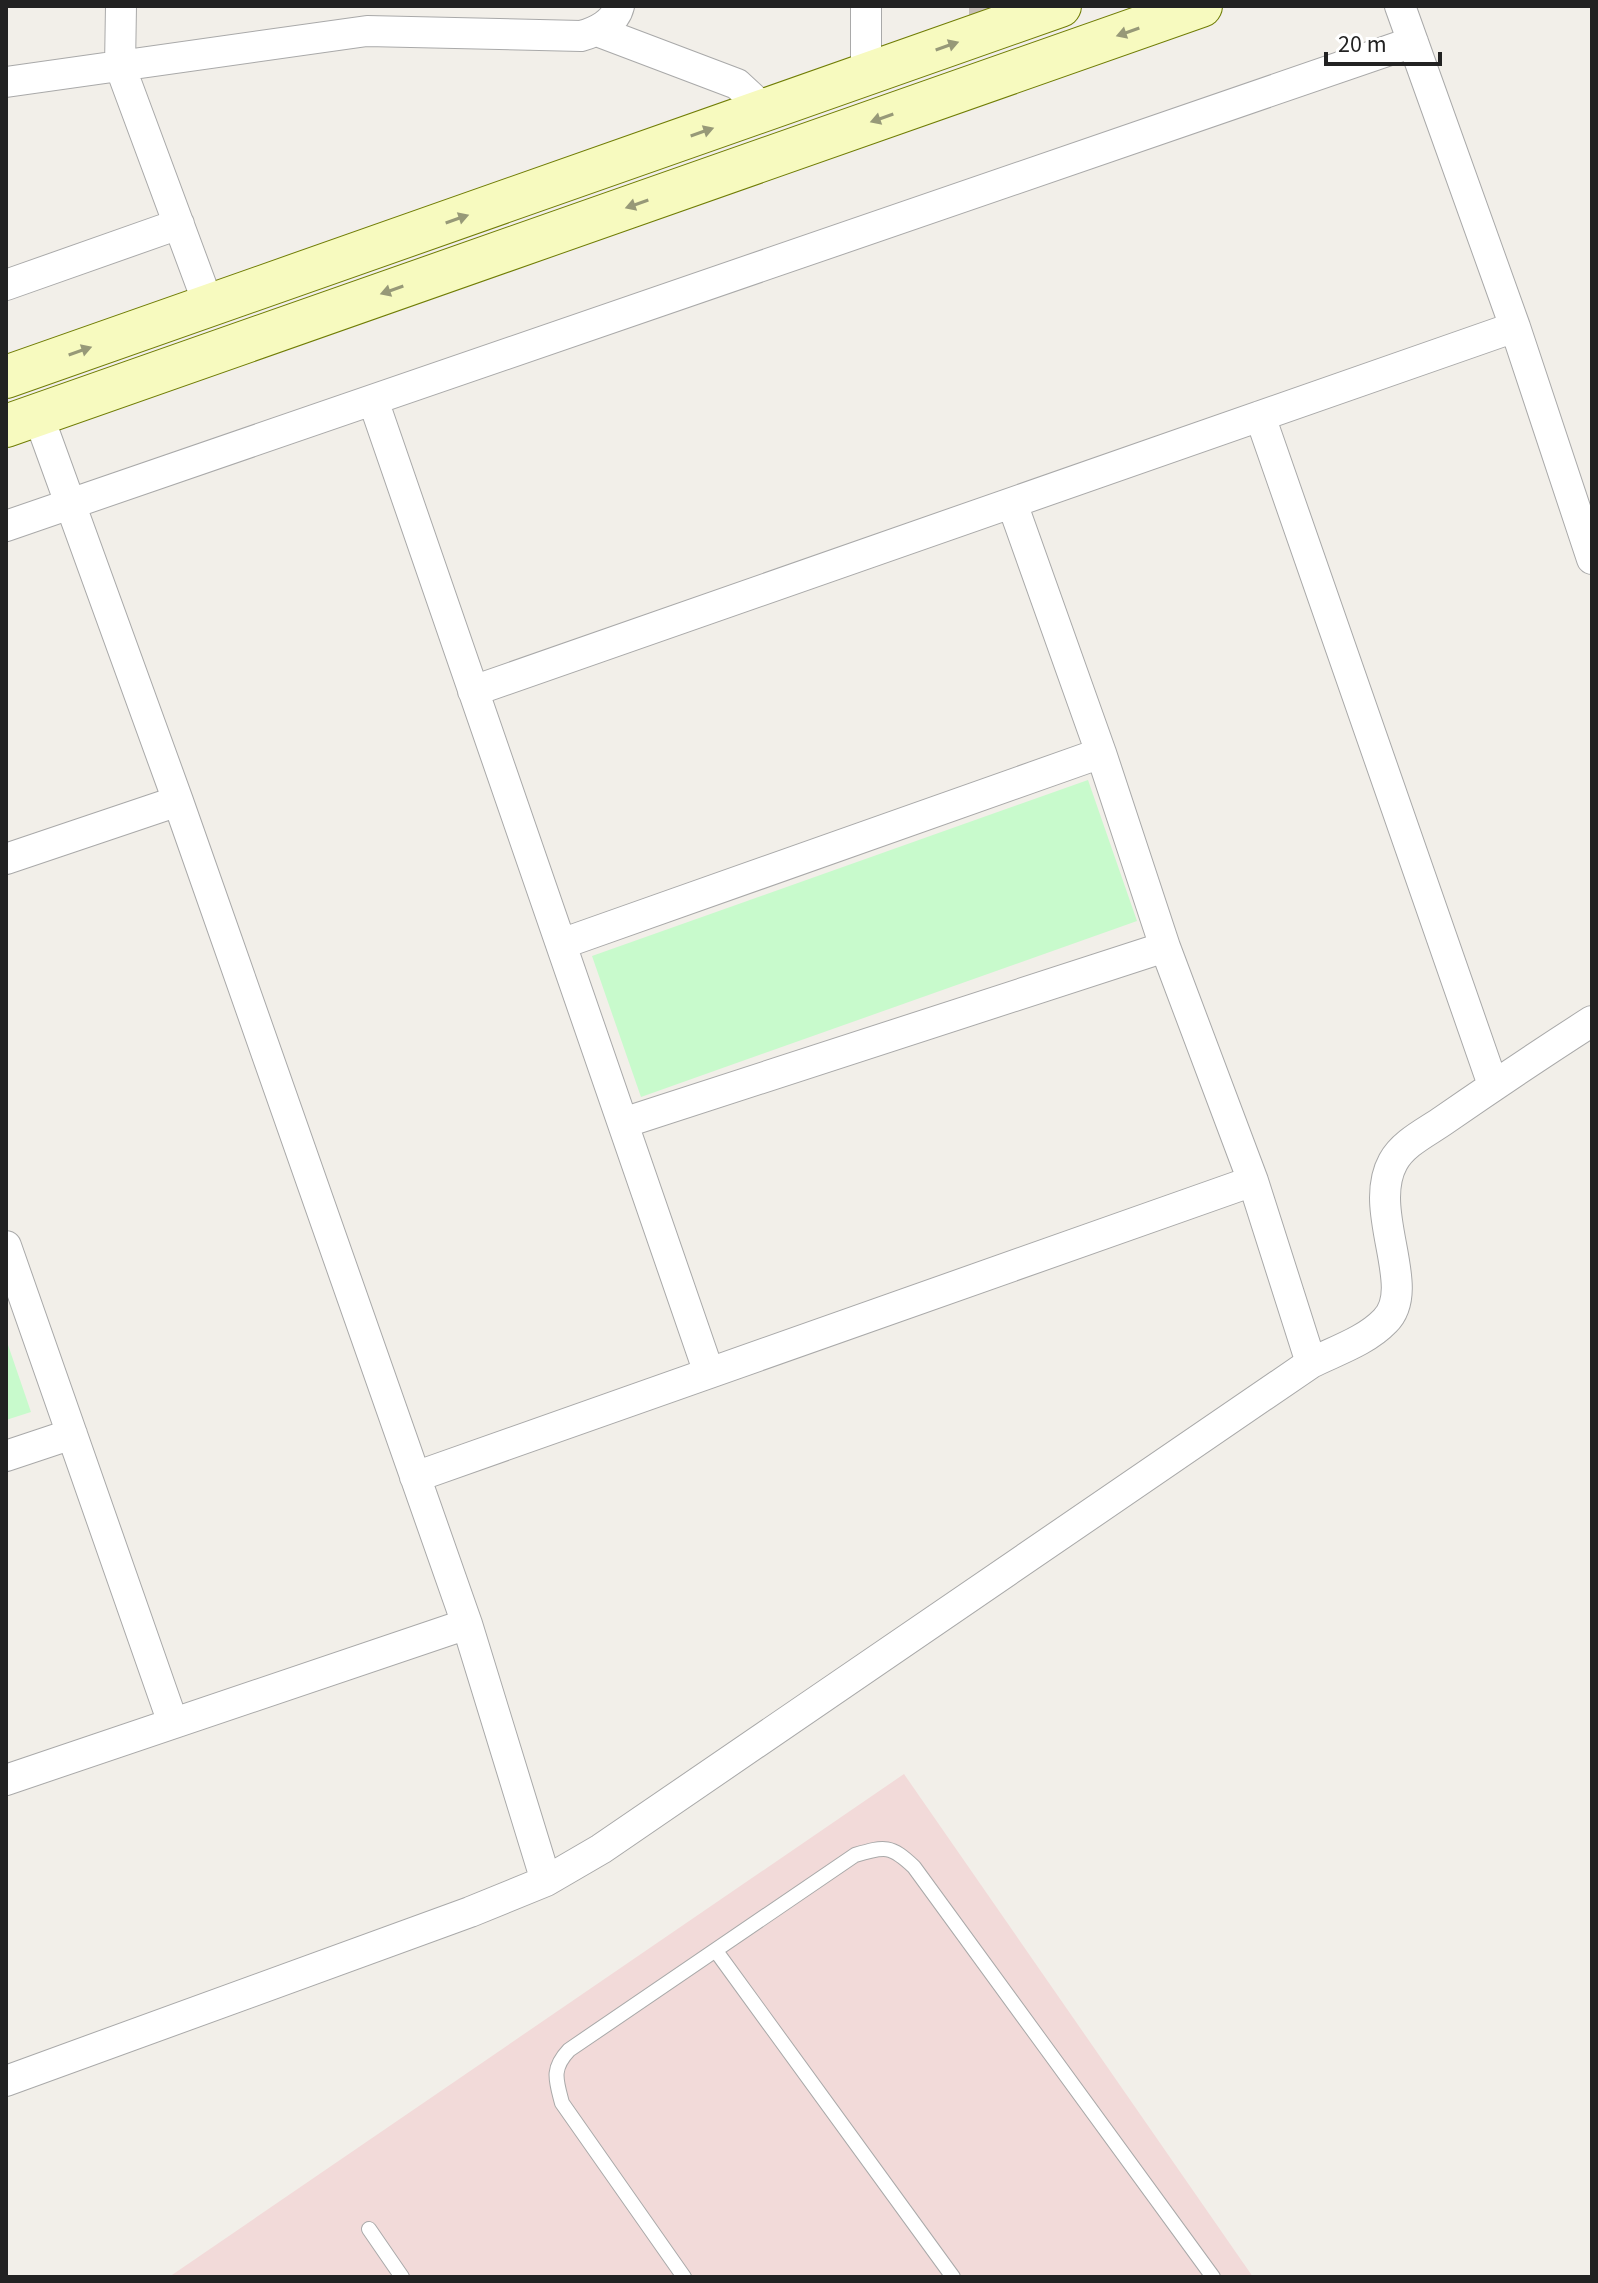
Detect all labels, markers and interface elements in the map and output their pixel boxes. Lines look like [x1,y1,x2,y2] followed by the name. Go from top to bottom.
[1326,16,1440,66] scale bar
[1116,26,1140,38] one-way arrow
[1338,27,1387,62] text: 20 m
[936,39,960,51] one-way arrow
[870,112,894,124] one-way arrow
[690,126,714,138] one-way arrow
[625,198,649,211] one-way arrow
[445,212,469,225] one-way arrow
[380,285,404,297] one-way arrow
[68,345,92,357] one-way arrow

